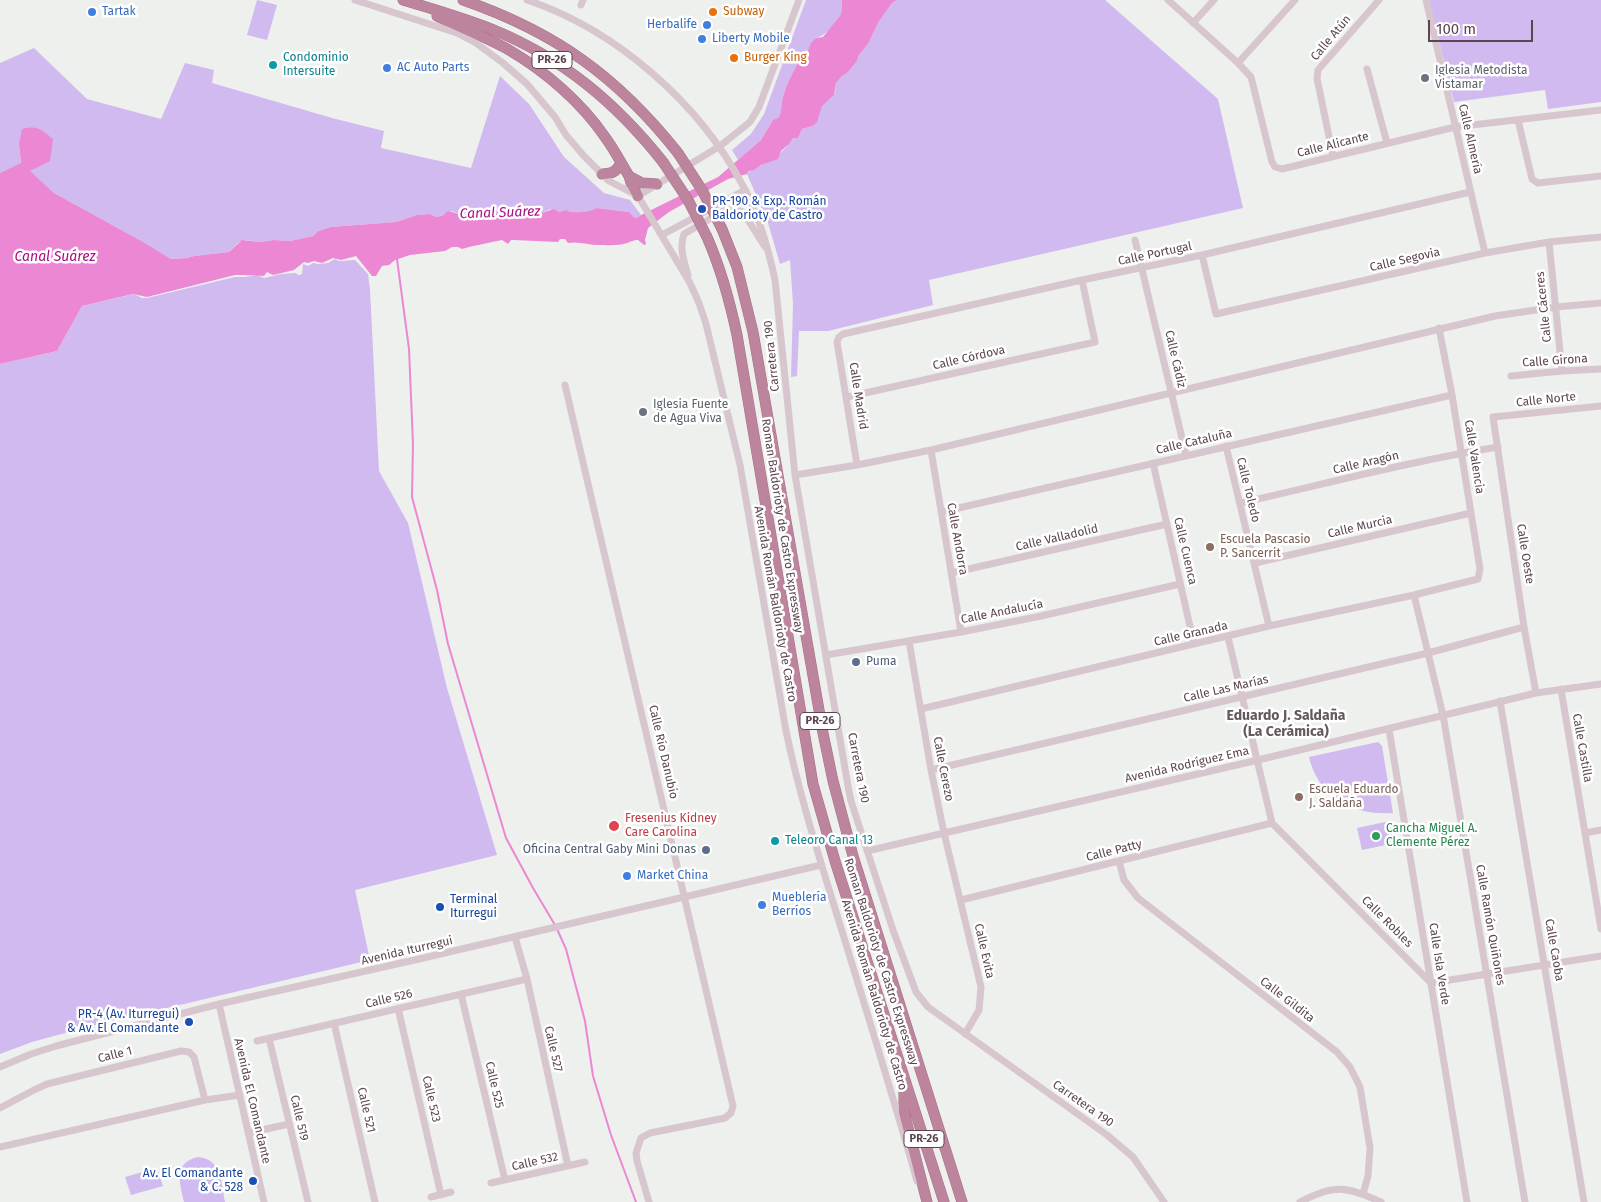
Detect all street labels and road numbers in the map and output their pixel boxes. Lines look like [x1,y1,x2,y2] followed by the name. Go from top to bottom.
[1308,12,1354,64] street label: Calle Atún
[532,52,572,68] road number: PR-26
[1455,103,1485,175] street label: Calle Almería
[1296,129,1370,161] street label: Calle Alicante
[1117,239,1193,269] street label: Calle Portugal
[1368,245,1442,275] street label: Calle Segovia
[1533,271,1555,343] street label: Calle Cáceres
[761,320,783,392] street label: Carretera 190
[1161,329,1189,389] street label: Calle Cádiz
[931,343,1007,373] street label: Calle Córdova
[1522,352,1588,370] street label: Calle Girona
[846,361,870,431] street label: Calle Madrid
[1515,390,1577,410] street label: Calle Norte
[758,418,806,634] street label: Roman Baldorioty de Castro Expressway
[1461,419,1487,495] street label: Calle Valencia
[1155,426,1233,458] street label: Calle Cataluña
[1332,448,1400,478] street label: Calle Aragón
[1233,456,1263,524] street label: Calle Toledo
[944,502,970,576] street label: Calle Andorra
[751,505,799,703] street label: Avenida Román Baldorioty de Castro
[1326,513,1394,541] street label: Calle Murcia
[1170,516,1200,586] street label: Calle Cuenca
[1014,522,1100,554] street label: Calle Valladolid
[1513,523,1537,585] street label: Calle Oeste
[960,597,1044,627] street label: Calle Andalucía
[1153,619,1229,649] street label: Calle Granada
[1182,672,1270,706] street label: Calle Las Marías
[645,704,681,800] street label: Calle Río Danubio
[800,712,840,729] road number: PR-26
[1569,713,1595,783] street label: Calle Castilla
[844,732,872,804] street label: Carretera 190
[930,735,956,803] street label: Calle Cerezo
[1124,744,1250,786] street label: Avenida Rodríguez Ema
[1085,837,1143,865] street label: Calle Patty
[841,857,921,1067] street label: Roman Baldorioty de Castro Expressway
[1472,863,1508,987] street label: Calle Ramón Quiñones
[1358,893,1416,951] street label: Calle Robles
[838,898,910,1092] street label: Avenida Román Baldorioty de Castro
[1541,918,1567,982] street label: Calle Caoba
[971,922,997,980] street label: Calle Evita
[1425,922,1453,1006] street label: Calle Isla Verde
[360,933,454,969] street label: Avenida Iturregui
[1257,974,1317,1026] street label: Calle Gildita
[364,987,414,1011] street label: Calle 526
[541,1025,565,1073] street label: Calle 527
[231,1037,273,1165] street label: Avenida El Comandante
[96,1044,134,1066] street label: Calle 1
[482,1060,506,1110] street label: Calle 525
[419,1074,443,1124] street label: Calle 523
[1050,1078,1116,1130] street label: Carretera 190
[354,1086,378,1134] street label: Calle 521
[287,1094,311,1142] street label: Calle 519
[904,1130,944,1148] road number: PR-26
[510,1150,560,1174] street label: Calle 532

